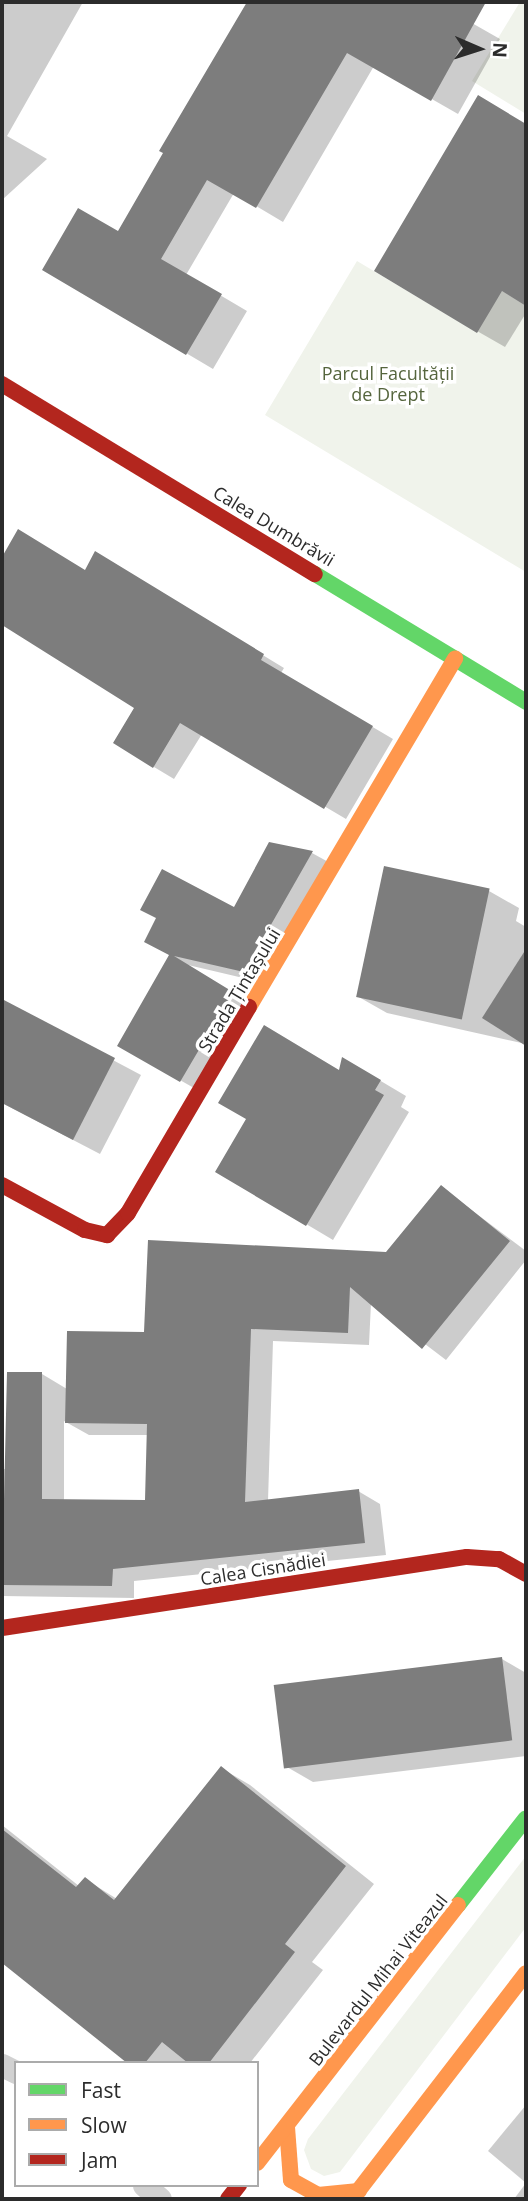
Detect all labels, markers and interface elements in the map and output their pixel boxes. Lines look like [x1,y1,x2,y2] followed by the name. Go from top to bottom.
[444,14,514,84] north arrow
[487,42,513,58] text: N
[322,363,454,406] park label: Parcul Facultății de Drept
[209,481,339,571] street label: Calea Dumbrăvii
[193,924,285,1056] street label: Strada Țintașului
[199,1548,327,1590] street label: Calea Cisnădiei
[304,1890,452,2070] street label: Bulevardul Mihai Viteazul
[14,2061,259,2187] legend
[81,2076,121,2104] text: Fast
[81,2111,127,2139] text: Slow
[81,2146,118,2174] text: Jam

